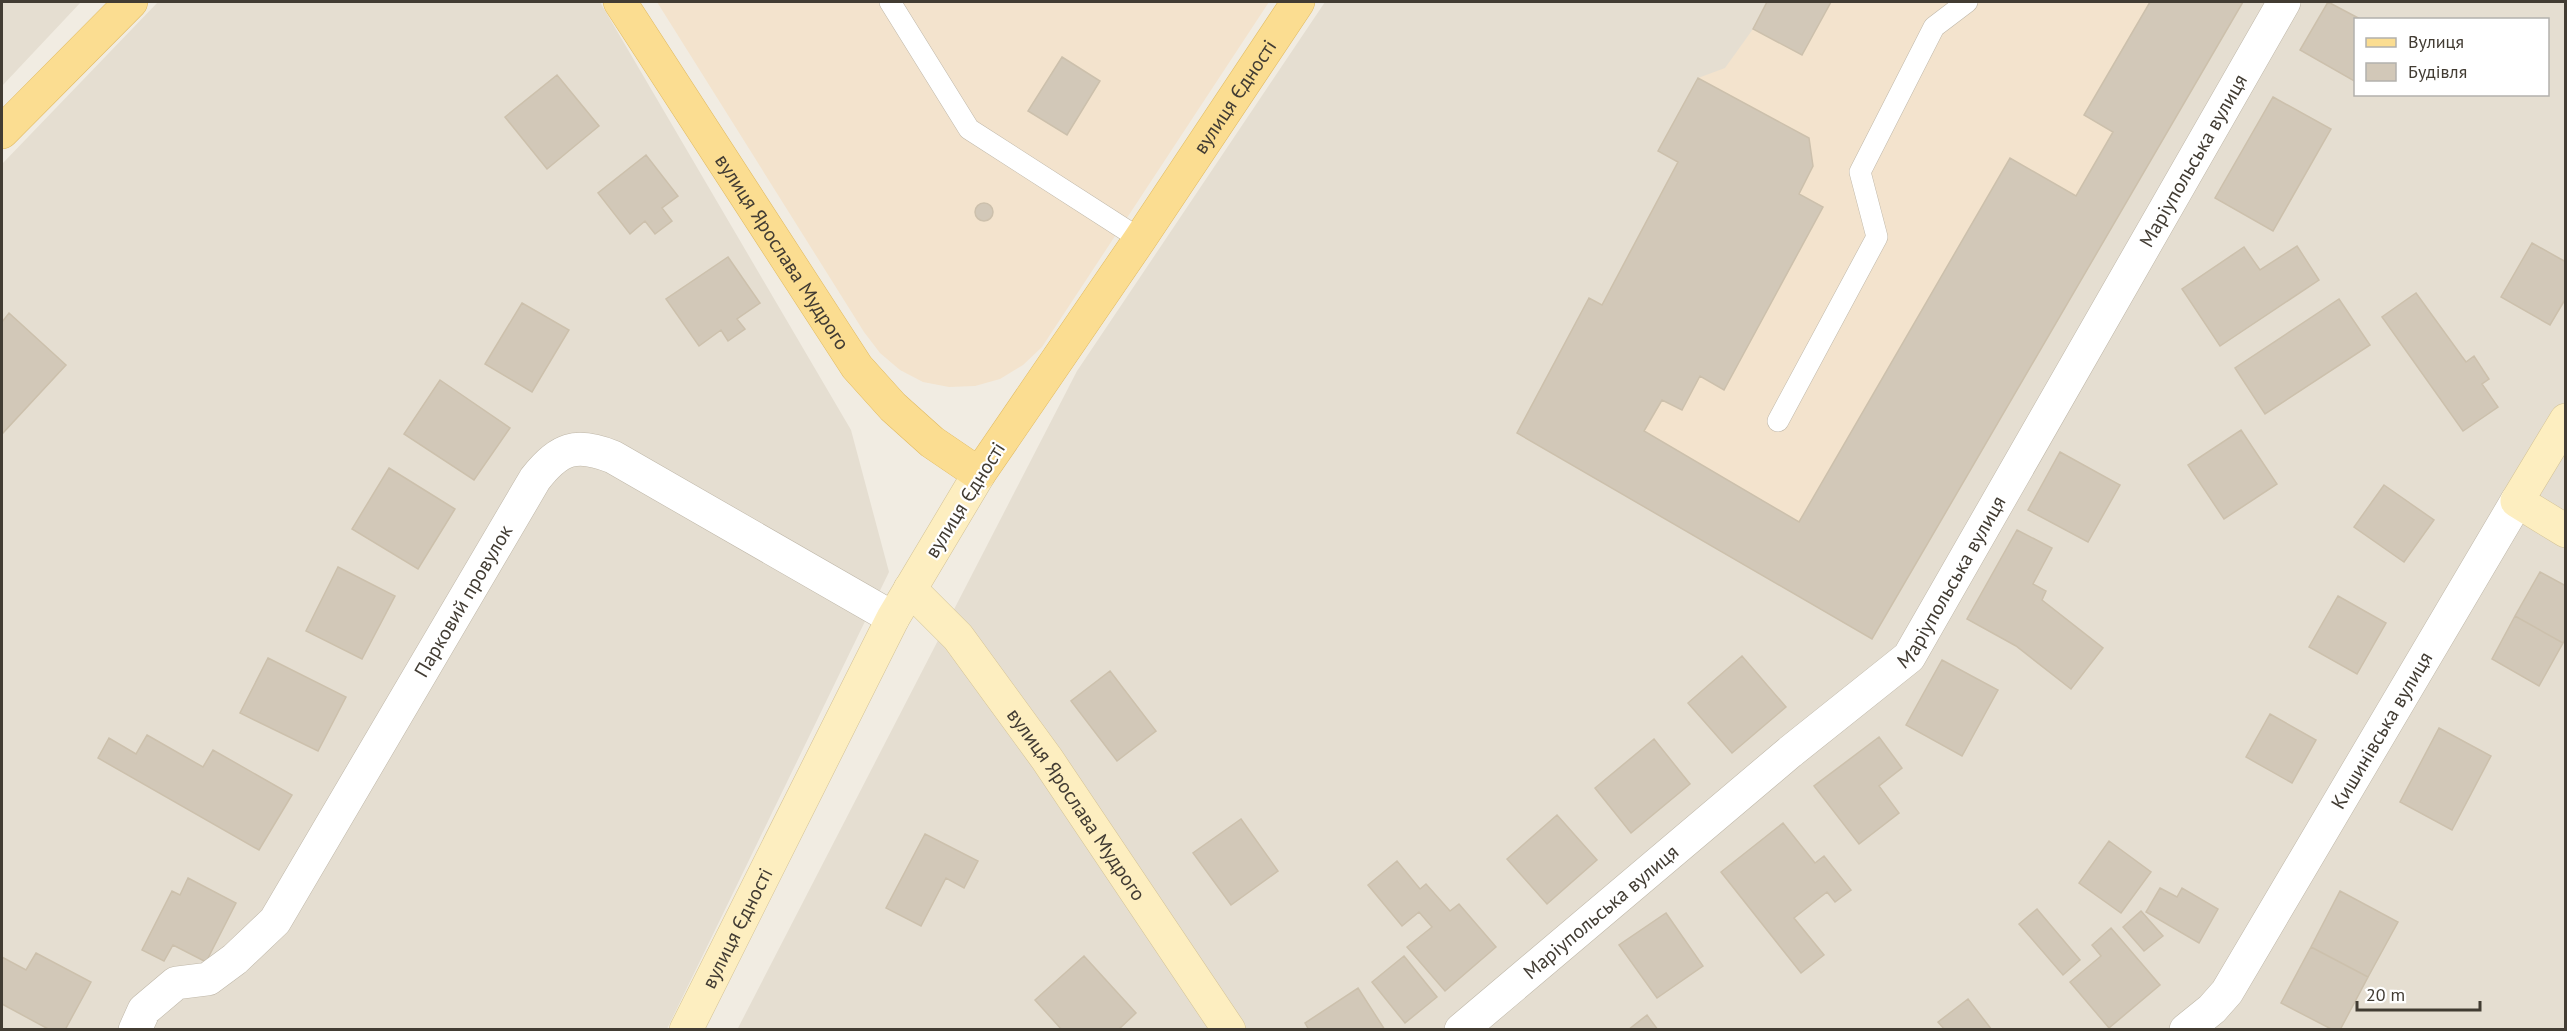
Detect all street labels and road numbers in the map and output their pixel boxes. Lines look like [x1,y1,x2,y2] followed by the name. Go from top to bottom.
[1187,35,1282,159] street label: вулиця Єдності
[2133,69,2253,252] street label: Маріупольська вулиця
[709,149,855,355] street label: вулиця Ярослава Мудрого
[919,437,1011,563] street label: вулиця Єдності
[1892,491,2012,674] street label: Маріупольська вулиця
[408,520,518,682] street label: Парковий провулок
[2325,647,2438,814] street label: Кишинівська вулиця
[1001,703,1152,906] street label: вулиця Ярослава Мудрого
[1518,839,1684,985] street label: Маріупольська вулиця
[696,863,778,993] street label: вулиця Єдності

